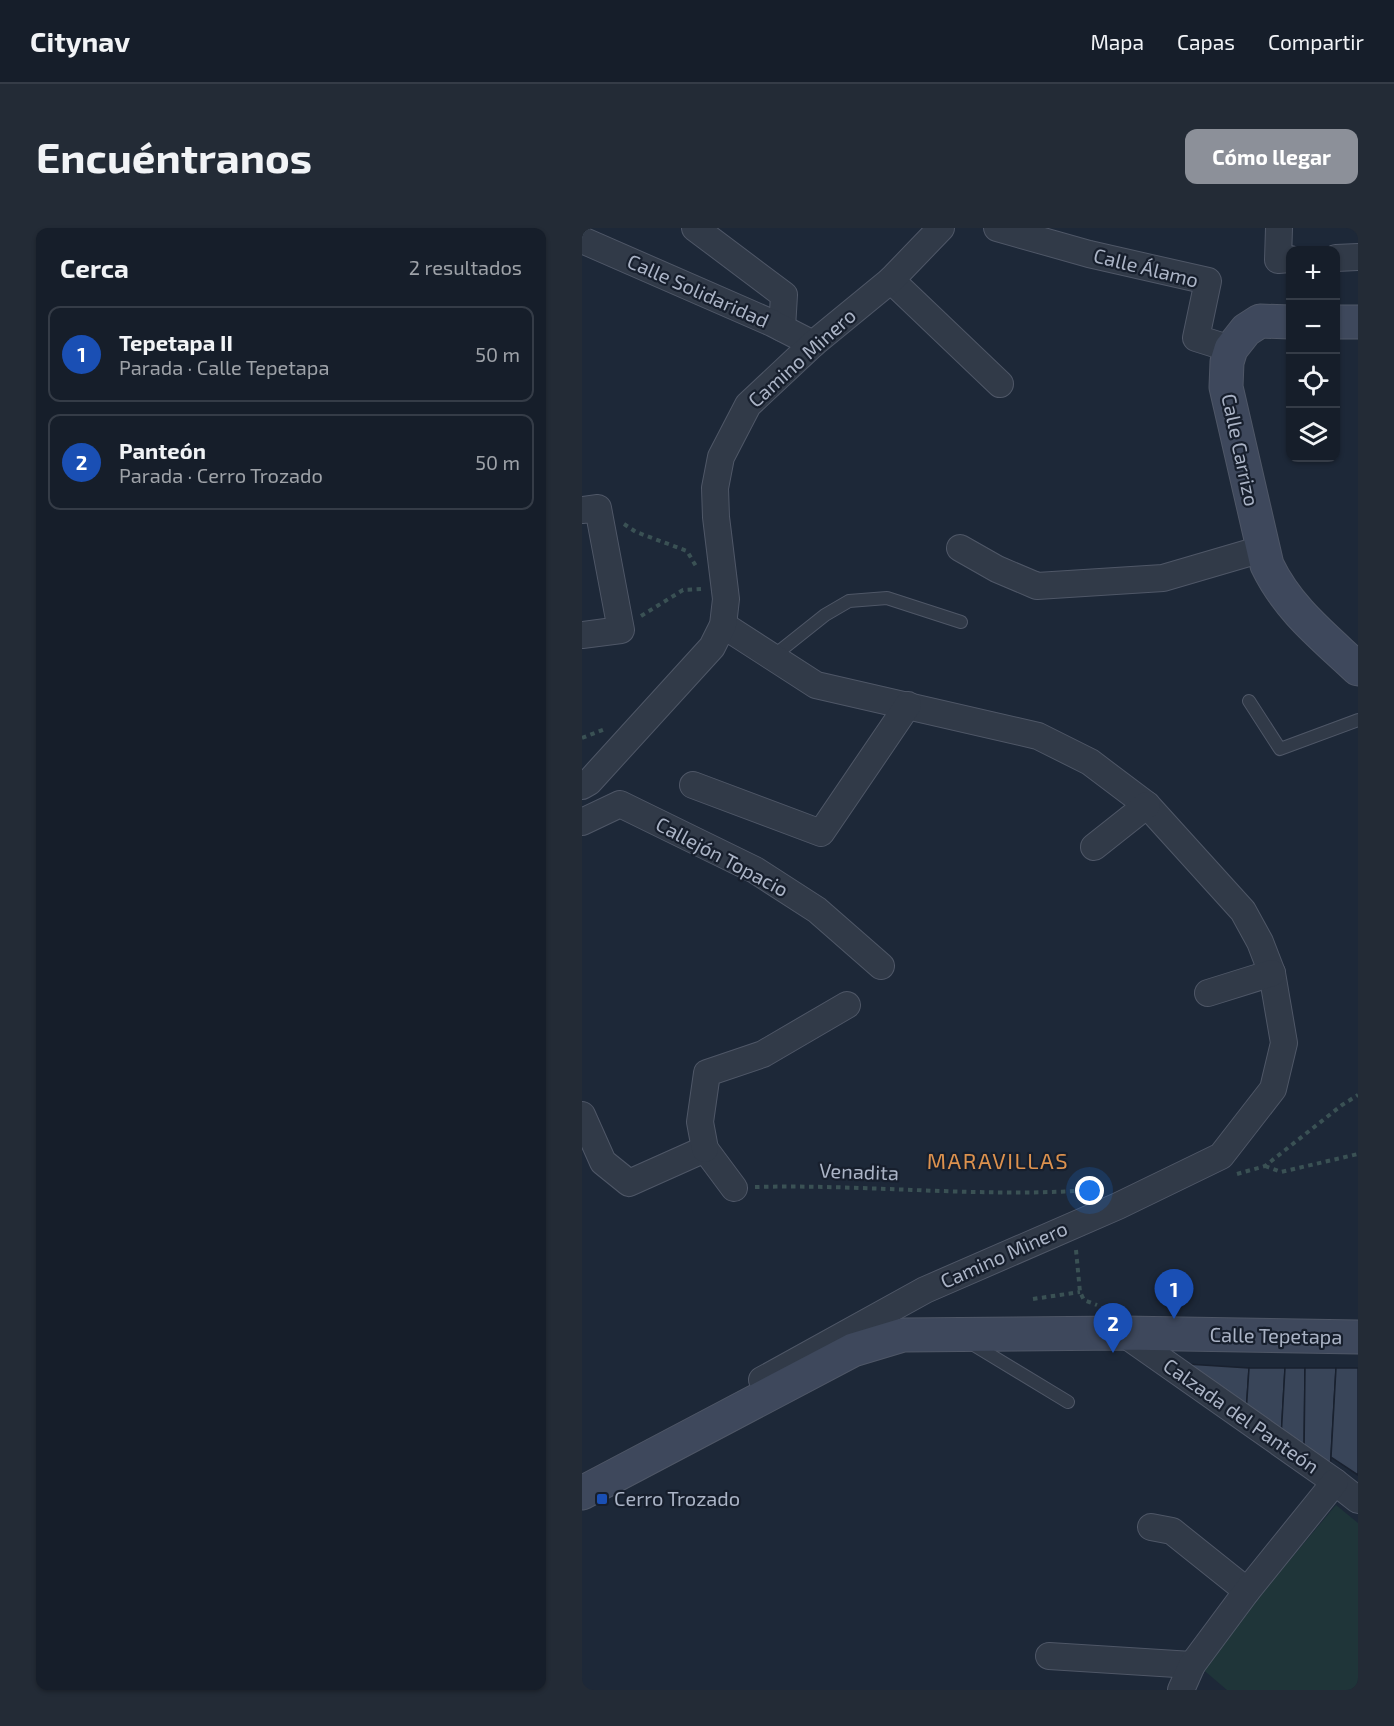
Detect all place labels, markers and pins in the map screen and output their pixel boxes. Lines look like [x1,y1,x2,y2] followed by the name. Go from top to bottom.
[1154,1270,1194,1319] pin: 1
[1094,1304,1132,1353] pin: 2
[614,1486,740,1510] place label: Cerro Trozado
[595,1492,609,1506] marker: Cerro Trozado

